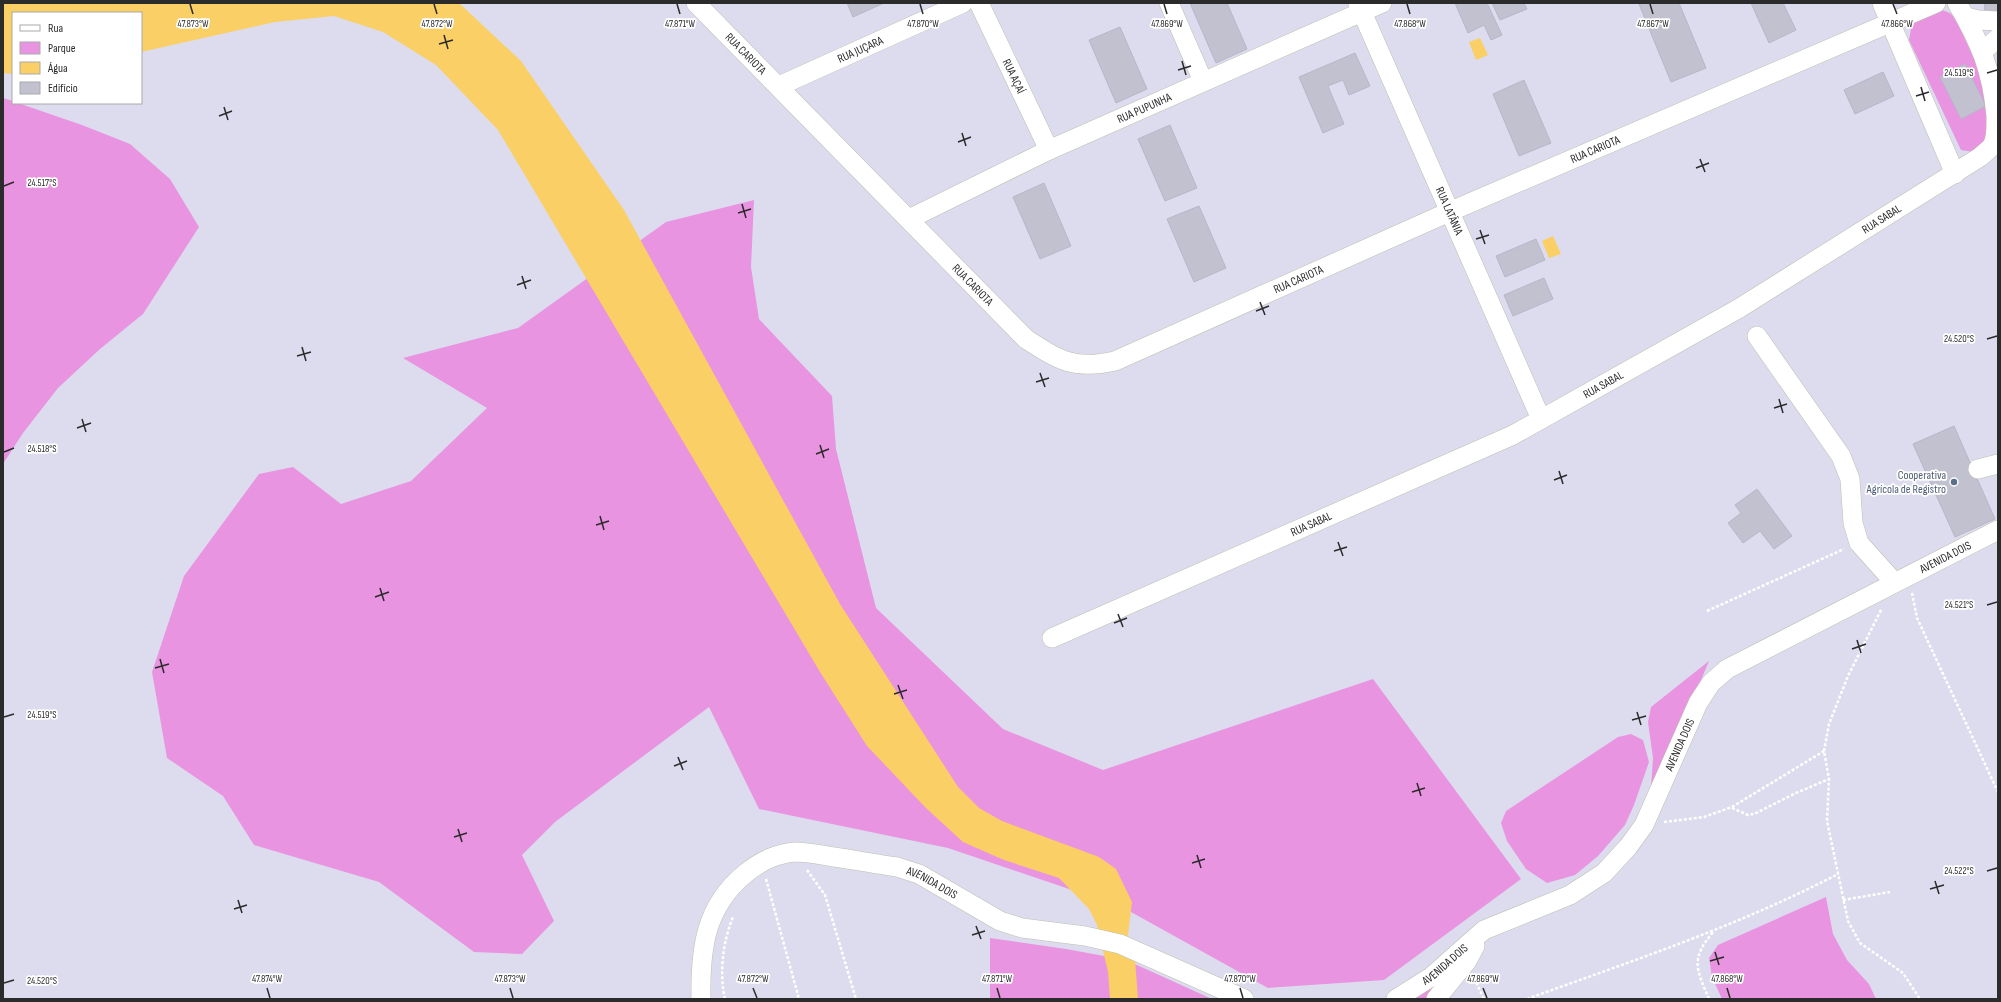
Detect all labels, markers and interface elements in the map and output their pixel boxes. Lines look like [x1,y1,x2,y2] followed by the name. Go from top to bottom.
[12,12,142,104] legend
[177,18,209,30] text: 47.873°W
[422,18,453,30] text: 47.872°W
[665,18,695,30] text: 47.871°W
[907,18,939,30] text: 47.870°W
[1151,18,1183,30] text: 47.869°W
[1394,18,1426,30] text: 47.868°W
[1637,18,1669,30] text: 47.867°W
[1881,18,1913,30] text: 47.866°W
[48,21,64,36] text: Rua
[722,30,770,79] street label: RUA CARIOTA
[835,33,886,67] street label: RUA JUÇARA
[48,41,76,56] text: Parque
[999,56,1028,97] street label: RUA AÇAÍ
[47,61,68,76] text: Água
[1944,67,1974,79] text: 24.519°S
[48,81,78,96] text: Edifício
[1115,90,1175,127] street label: RUA PUPUNHA
[1568,132,1623,167] street label: RUA CARIOTA
[27,177,57,189] text: 24.517°S
[1432,185,1466,238] street label: RUA LATÂNIA
[1859,201,1905,237] street label: RUA SABAL
[949,261,997,310] street label: RUA CARIOTA
[1271,262,1326,297] street label: RUA CARIOTA
[1944,333,1974,345] text: 24.520°S
[1581,368,1627,402] street label: RUA SABAL
[27,443,57,455] text: 24.518°S
[1866,468,1946,497] place label: Cooperativa Agrícola de Registro
[1949,477,1959,487] marker: Cooperativa Agrícola de Registro
[1288,509,1335,540] street label: RUA SABAL
[1916,538,1974,577] street label: AVENIDA DOIS
[1945,599,1973,611] text: 24.521°S
[27,709,57,721] text: 24.519°S
[1661,716,1698,774] street label: AVENIDA DOIS
[904,863,960,903] street label: AVENIDA DOIS
[1944,865,1974,877] text: 24.522°S
[1419,941,1471,989] street label: AVENIDA DOIS
[252,973,283,985] text: 47.874°W
[494,973,526,985] text: 47.873°W
[738,973,769,985] text: 47.872°W
[982,973,1012,985] text: 47.871°W
[1224,973,1256,985] text: 47.870°W
[1467,973,1499,985] text: 47.869°W
[1711,973,1743,985] text: 47.868°W
[27,975,57,987] text: 24.520°S

